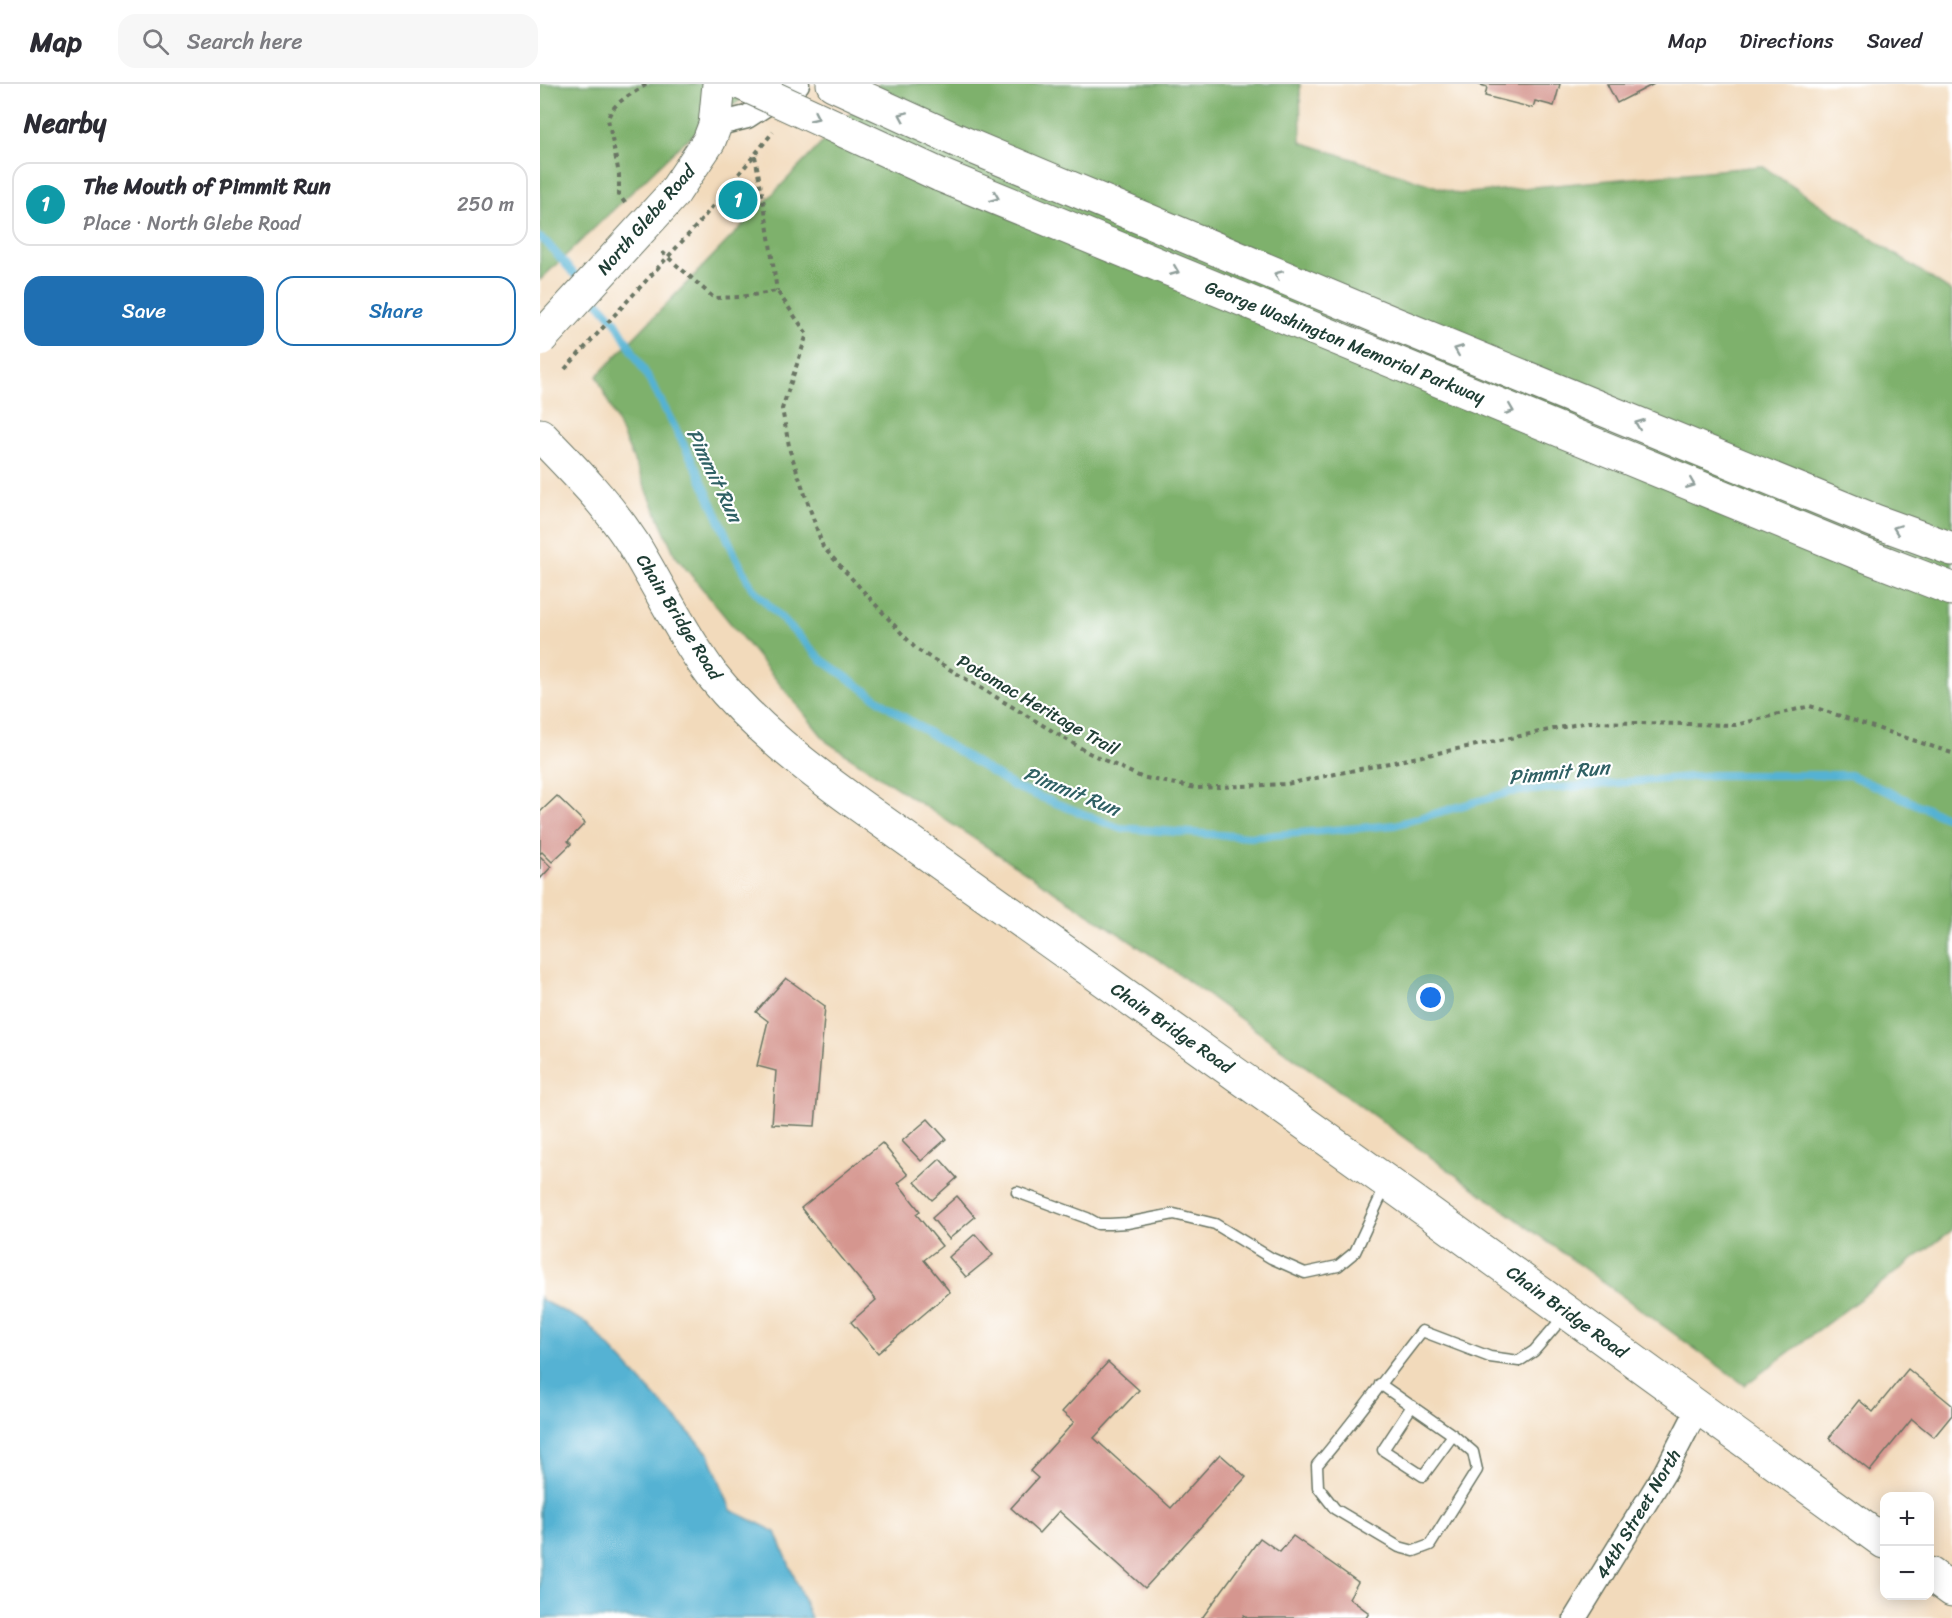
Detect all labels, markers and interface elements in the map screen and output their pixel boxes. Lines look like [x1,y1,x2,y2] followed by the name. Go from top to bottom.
[118,14,538,68] search box
[30,17,82,66] text: Map
[187,22,303,61] text: Search here
[1668,22,1706,60] text: Map
[1739,22,1834,60] text: Directions
[1867,22,1922,60] text: Saved
[139,25,172,58] icon: search
[24,100,106,146] text: Nearby
[809,110,820,122] one-way arrow
[898,111,909,123] one-way arrow
[589,156,704,283] street label: North Glebe Road
[83,167,331,206] text: The Mouth of Pimmit Run
[718,178,758,222] pin: 1
[41,187,50,222] text: 1
[457,187,514,222] text: 250 m
[988,190,999,202] one-way arrow
[83,206,301,241] text: Place · North Glebe Road
[1169,264,1180,276] one-way arrow
[1274,270,1285,282] one-way arrow
[1200,271,1491,413] street label: George Washington Memorial Parkway
[24,276,264,346] button: Save
[276,276,516,346] button: Share
[1454,345,1465,357] one-way arrow
[1504,403,1515,415] one-way arrow
[1634,419,1645,431] one-way arrow
[677,422,753,530] water label: Pimmit Run
[1685,477,1696,489] one-way arrow
[1892,524,1903,536] one-way arrow
[627,547,732,688] street label: Chain Bridge Road
[951,645,1126,765] street label: Potomac Heritage Trail
[1507,750,1613,795] water label: Pimmit Run
[1019,756,1127,827] water label: Pimmit Run
[1104,974,1241,1083] street label: Chain Bridge Road
[1416,983,1445,1012] your location
[1499,1257,1636,1368] street label: Chain Bridge Road
[1586,1443,1690,1585] street label: 44th Street North
[1880,1492,1934,1600] map controls
[1880,1492,1934,1546] button: +
[1880,1546,1934,1600] button: −

